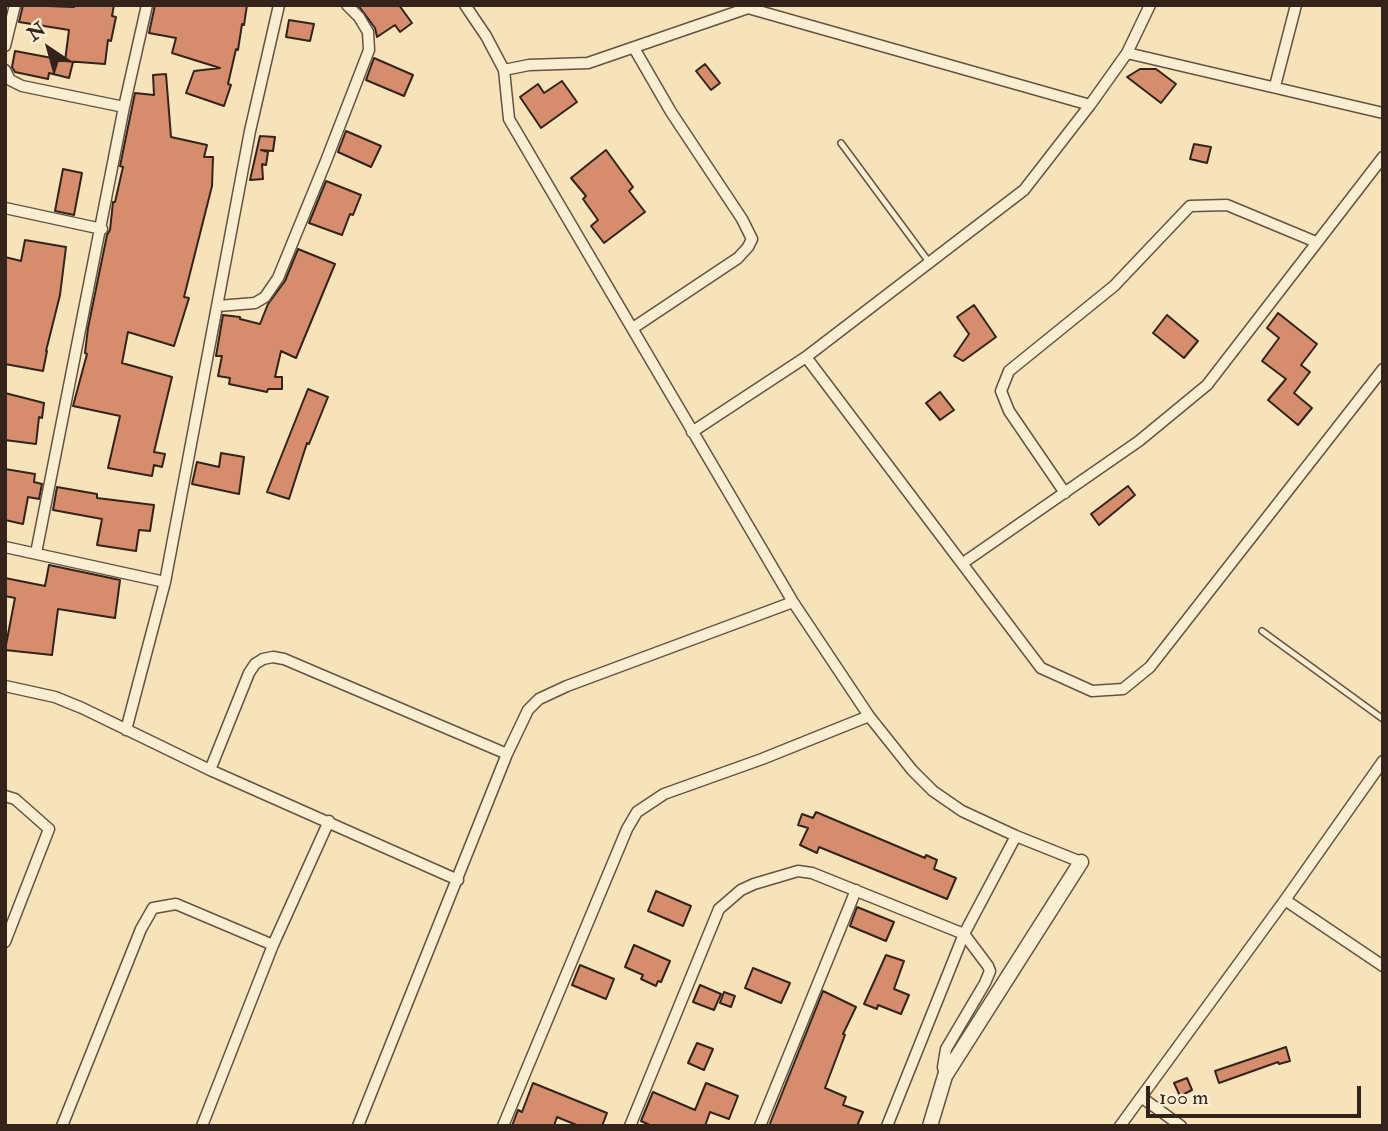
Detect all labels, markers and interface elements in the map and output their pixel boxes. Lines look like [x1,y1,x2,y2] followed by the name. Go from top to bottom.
[14,14,84,84] north arrow
[23,17,51,47] text: N
[1150,1072,1365,1116] scale bar
[1159,1084,1209,1111] text: 100 m

